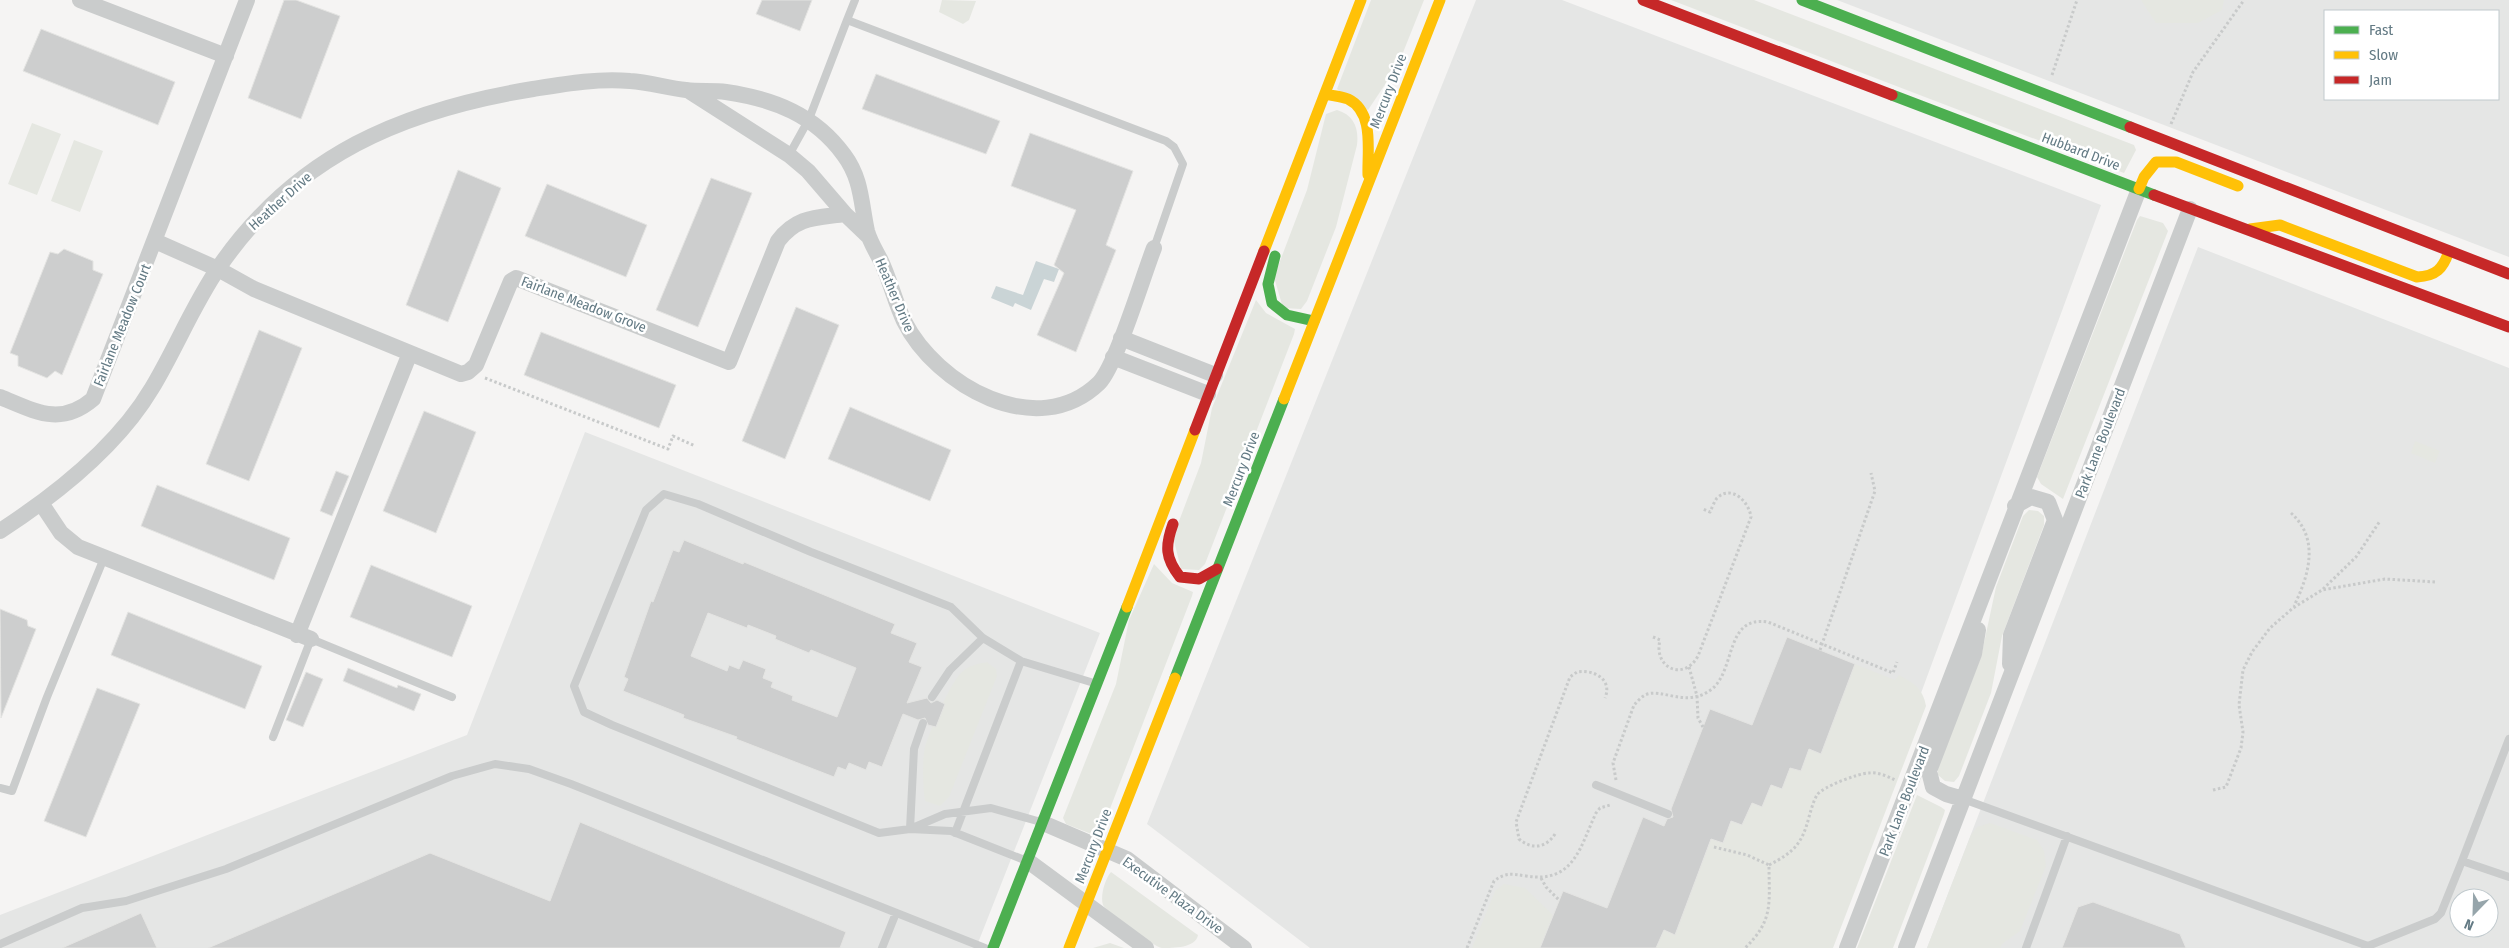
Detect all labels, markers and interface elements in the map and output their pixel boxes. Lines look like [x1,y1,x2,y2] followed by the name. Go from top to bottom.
[2324,10,2499,100] legend
[2369,21,2393,39] text: Fast
[2369,46,2398,64] text: Slow
[1366,51,1411,131] street label: Mercury Drive
[2369,71,2392,89] text: Jam
[2039,129,2122,174] street label: Hubbard Drive
[245,169,315,234] street label: Heather Drive
[871,256,918,335] street label: Heather Drive
[90,261,155,389] street label: Fairlane Meadow Court
[519,273,649,336] street label: Fairlane Meadow Grove
[2072,386,2129,501] street label: Park Lane Boulevard
[1219,429,1264,509] street label: Mercury Drive
[1876,744,1933,859] street label: Park Lane Boulevard
[1071,806,1116,886] street label: Mercury Drive
[1119,853,1226,938] street label: Executive Plaza Drive
[2449,888,2499,938] north arrow
[2462,915,2476,934] text: N

